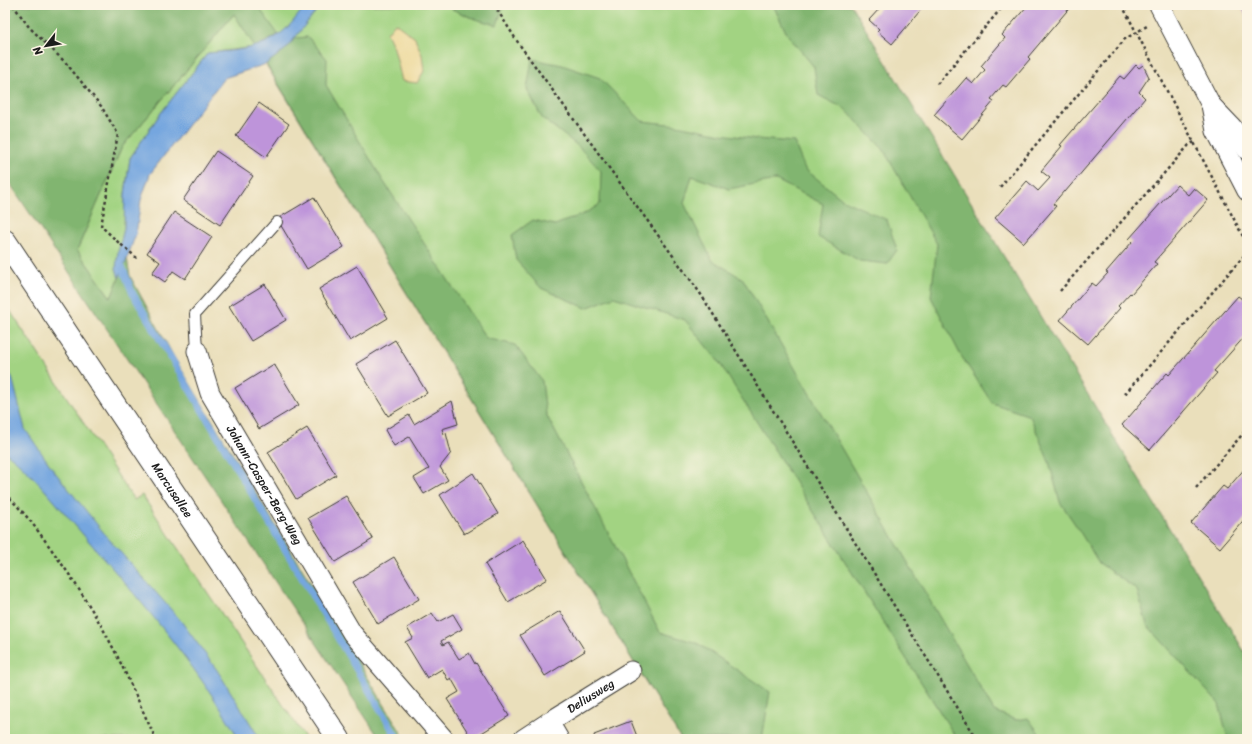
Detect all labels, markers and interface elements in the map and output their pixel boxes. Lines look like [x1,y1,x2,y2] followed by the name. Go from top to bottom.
[26,26,66,66] north arrow
[28,42,48,60] text: N
[220,420,309,549] street label: Johann-Casper-Berg-Weg
[145,458,199,523] street label: Marcusallee
[562,673,619,719] street label: Deliusweg

